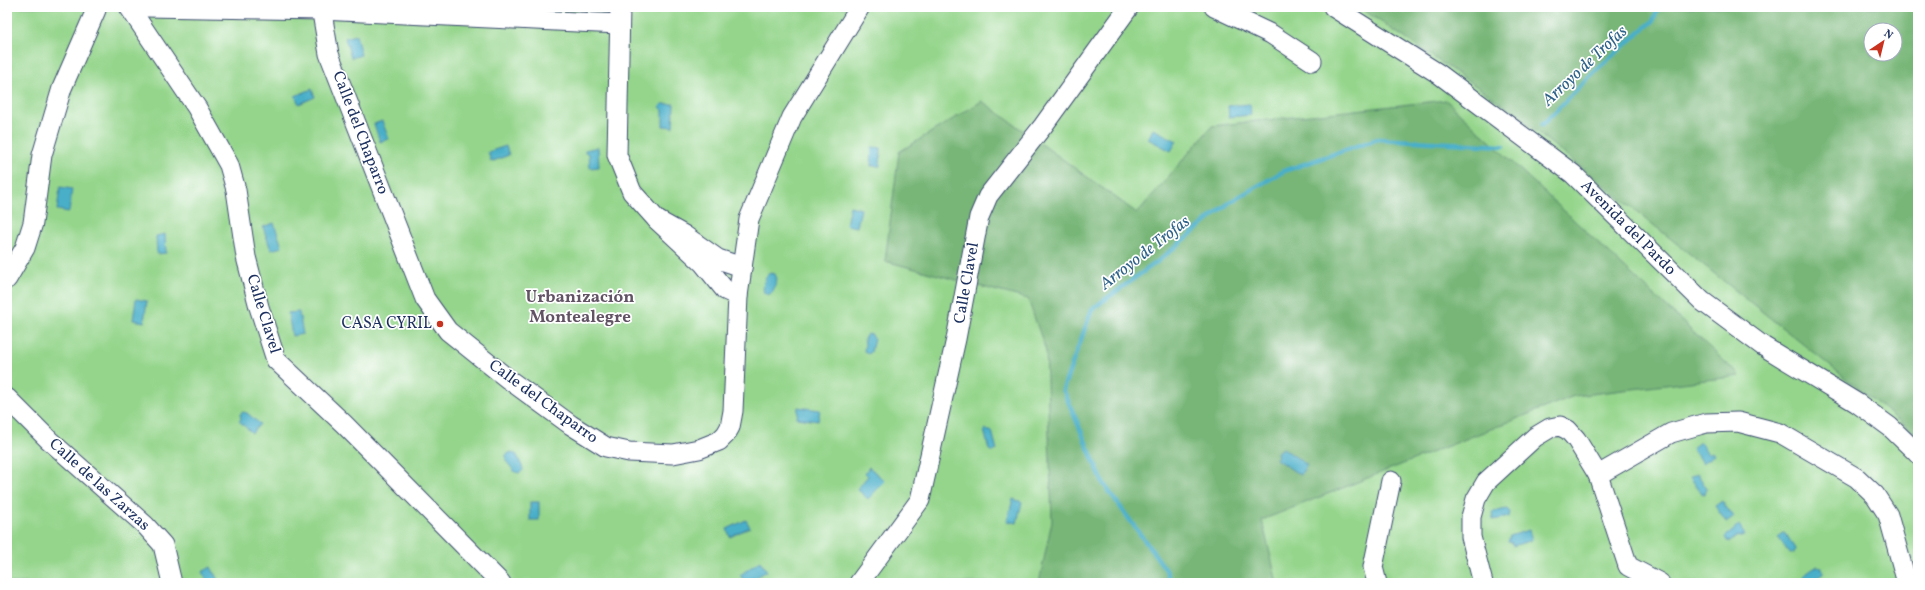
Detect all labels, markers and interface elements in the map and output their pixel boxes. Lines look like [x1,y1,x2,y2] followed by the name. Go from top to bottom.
[1537,20,1633,112] water label: Arroyo de Trofas
[1863,22,1903,62] north arrow
[1880,27,1895,43] text: N
[326,68,394,198] street label: Calle del Chaparro
[1575,175,1681,281] street label: Avenida del Pardo
[1094,210,1195,296] water label: Arroyo de Trofas
[949,240,985,325] street label: Calle Clavel
[240,272,286,357] street label: Calle Clavel
[526,286,634,329] district label: Urbanización Montealegre
[342,313,432,335] place label: CASA CYRIL
[435,319,445,329] marker: CASA CYRIL
[484,355,602,449] street label: Calle del Chaparro
[44,434,154,536] street label: Calle de las Zarzas

